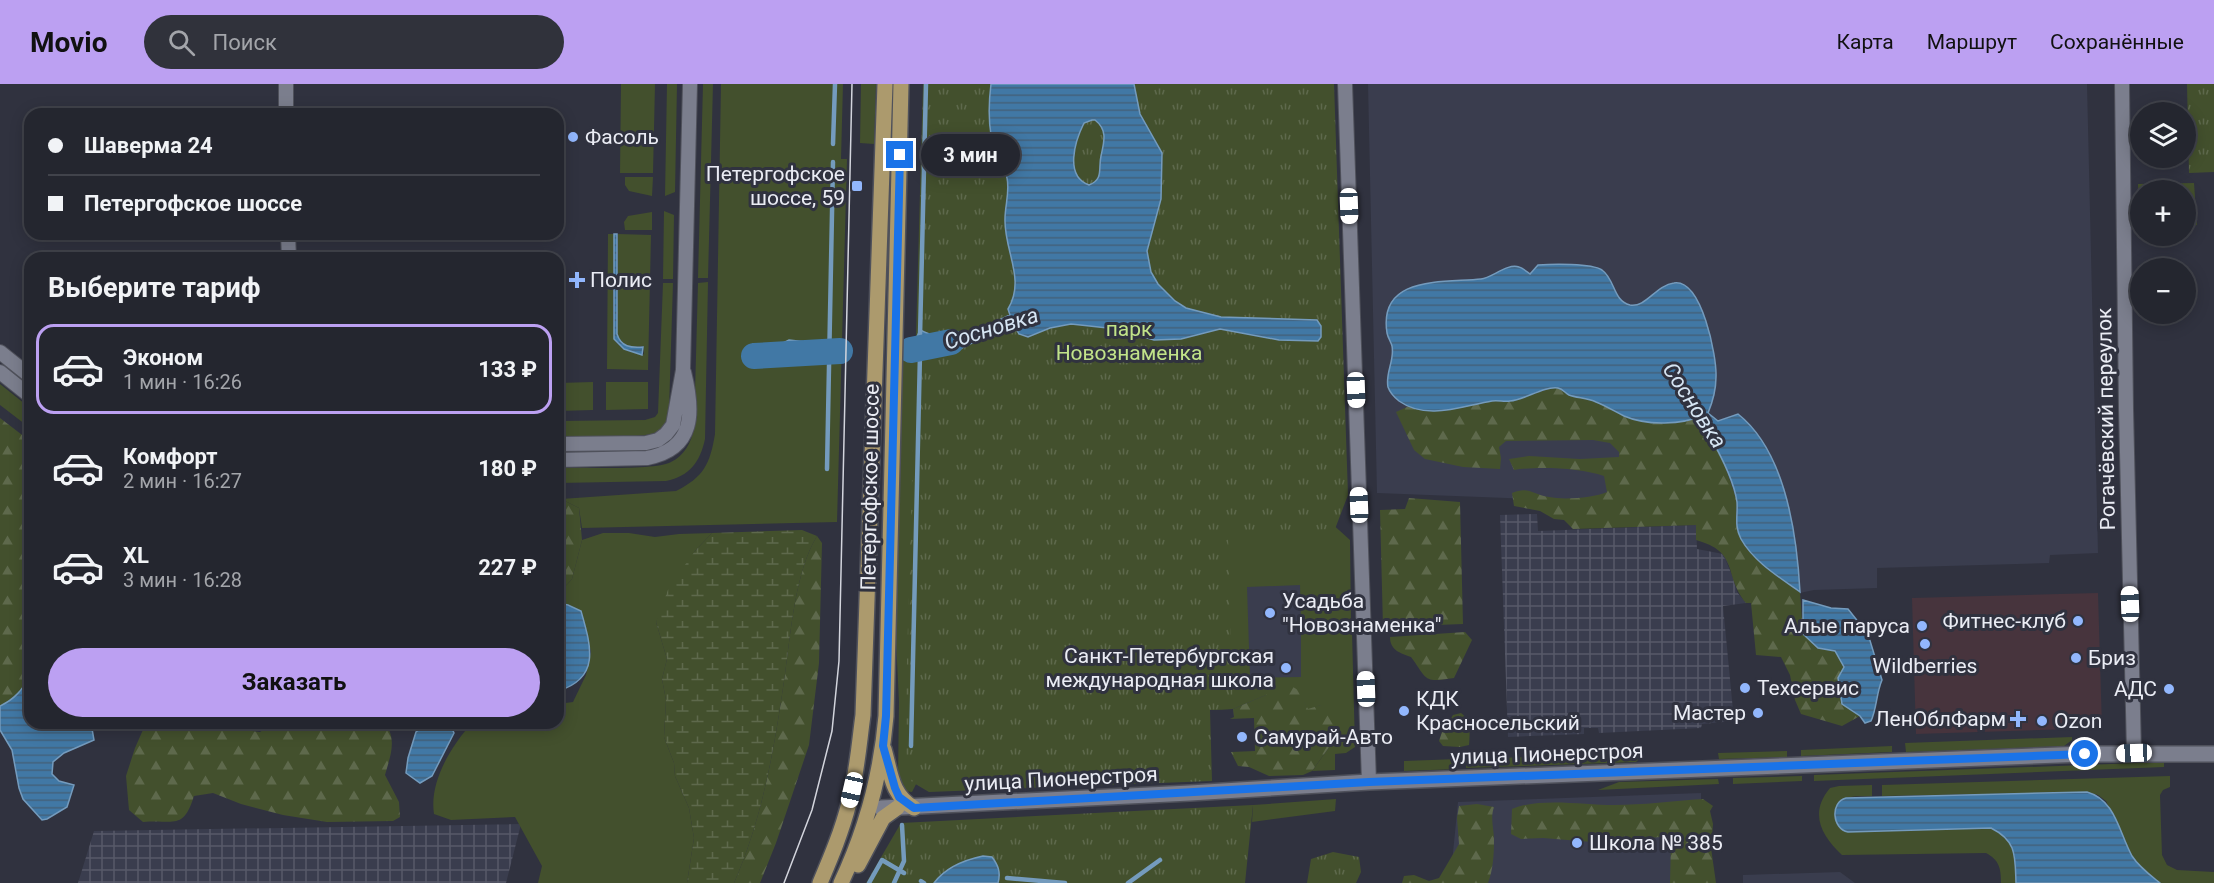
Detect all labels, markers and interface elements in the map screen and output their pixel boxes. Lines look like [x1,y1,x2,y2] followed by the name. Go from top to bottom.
[144,15,564,69] search box
[30,26,108,59] text: Movio
[165,26,198,59] icon: search
[213,30,277,55] text: Поиск
[1837,30,1894,54] text: Карта
[1927,30,2017,54] text: Маршрут
[2050,30,2184,54] text: Сохранённые
[2130,102,2196,324] map controls
[2130,102,2196,168] button: layers
[585,125,659,149] place label: Фасоль
[566,130,580,144] marker: Фасоль
[84,133,213,158] text: Шаверма 24
[921,134,1020,176] callout: 3 мин
[886,141,913,168] route end
[943,143,998,167] text: 3 мин
[706,162,845,210] place label: Петергофское шоссе, 59
[850,179,864,193] marker: Петергофское шоссе, 59
[2130,180,2196,246] button: +
[1339,188,1359,224] car
[84,191,302,216] text: Петергофское шоссе
[2130,258,2196,324] button: −
[590,268,652,292] place label: Полис
[568,271,586,289] marker: Полис
[48,272,260,304] text: Выберите тариф
[941,302,1041,355] water label: Сосновка
[2092,307,2120,531] street label: Рогачёвский переулок
[1056,317,1202,365] park label: парк Новознаменка
[51,342,105,396] icon: car
[123,345,203,370] text: Эконом
[478,357,537,382] text: 133 ₽
[1658,358,1732,453] water label: Сосновка
[123,370,242,394] text: 1 мин · 16:26
[1346,372,1366,408] car
[856,384,884,590] street label: Петергофское шоссе
[51,441,105,495] icon: car
[123,444,218,469] text: Комфорт
[478,456,537,481] text: 180 ₽
[123,469,242,493] text: 2 мин · 16:27
[1349,487,1369,523] car
[51,540,105,594] icon: car
[123,543,149,568] text: XL
[478,555,537,580] text: 227 ₽
[123,568,242,592] text: 3 мин · 16:28
[2120,586,2140,622] car
[1282,589,1442,637] place label: Усадьба "Новознаменка"
[1263,606,1277,620] marker: Усадьба "Новознаменка"
[1942,609,2066,633] place label: Фитнес-клуб
[1784,614,1910,638] place label: Алые паруса
[2071,614,2085,628] marker: Фитнес-клуб
[1915,619,1929,633] marker: Алые паруса
[1918,637,1932,651] marker: Wildberries
[1046,644,1274,692] place label: Санкт-Петербургская международная школа
[2088,646,2136,670] place label: Бриз
[48,648,540,717] button: Заказать
[2069,651,2083,665] marker: Бриз
[1873,654,1977,678] place label: Wildberries
[1279,661,1293,675] marker: Санкт-Петербургская международная школа
[1356,671,1376,707] car
[1757,676,1859,700] place label: Техсервис
[2114,677,2157,701] place label: АДС
[1738,681,1752,695] marker: Техсервис
[2162,682,2176,696] marker: АДС
[1416,687,1580,735] place label: КДК Красносельский
[1673,701,1746,725] place label: Мастер
[1397,704,1411,718] marker: КДК Красносельский
[1751,706,1765,720] marker: Мастер
[1875,707,2006,731] place label: ЛенОблФарм
[2054,709,2102,733] place label: Ozon
[2011,712,2025,726] marker: ЛенОблФарм
[2035,714,2049,728] marker: Ozon
[1254,725,1393,749] place label: Самурай-Авто
[1235,730,1249,744] marker: Самурай-Авто
[1450,739,1644,769] street label: улица Пионерстроя
[2071,740,2098,767] route start
[2116,743,2152,763] car
[964,762,1158,796] street label: улица Пионерстроя
[839,770,865,810] car
[1589,831,1723,855] place label: Школа № 385
[1570,836,1584,850] marker: Школа № 385

